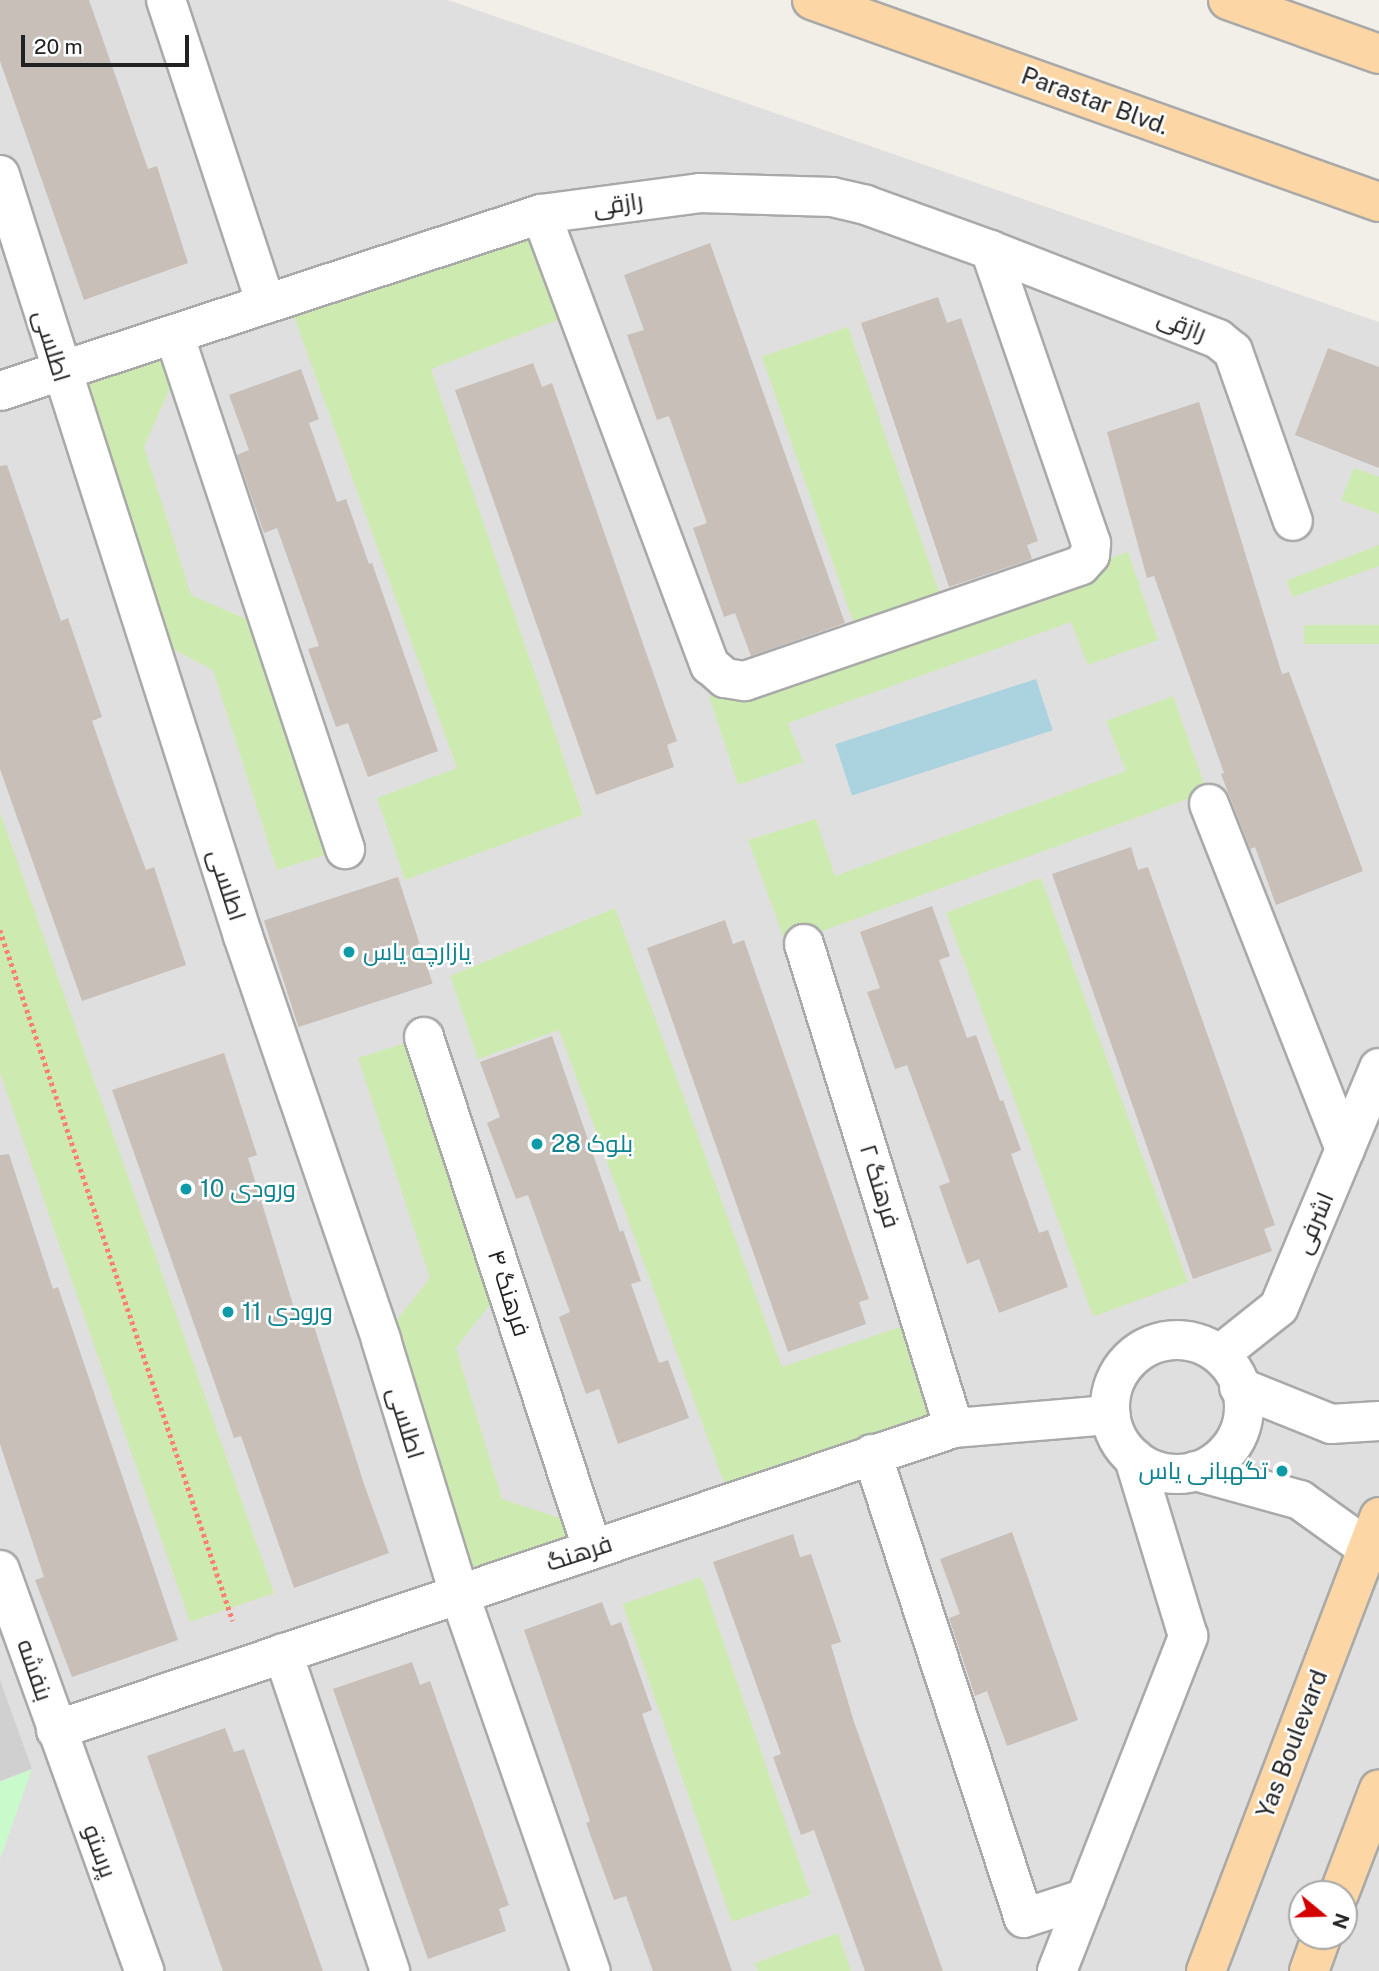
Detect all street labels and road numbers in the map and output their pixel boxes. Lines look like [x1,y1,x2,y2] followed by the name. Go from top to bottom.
[1017,61,1173,141] street label: Parastar Blvd.
[591,186,645,222] street label: رازقی
[1153,303,1211,347] street label: رازقی
[27,307,77,385] street label: اطلسی
[202,846,252,924] street label: اطلسی
[854,1141,906,1231] street label: فرهنگ ۲
[1288,1188,1340,1258] street label: اشرفی
[482,1246,536,1340] street label: فرهنگ ۴
[381,1384,431,1462] street label: اطلسی
[542,1529,616,1577] street label: فرهنگ
[11,1635,59,1705] street label: بنفشه
[1251,1666,1333,1822] street label: Yas Boulevard
[77,1821,123,1881] street label: پرستو

